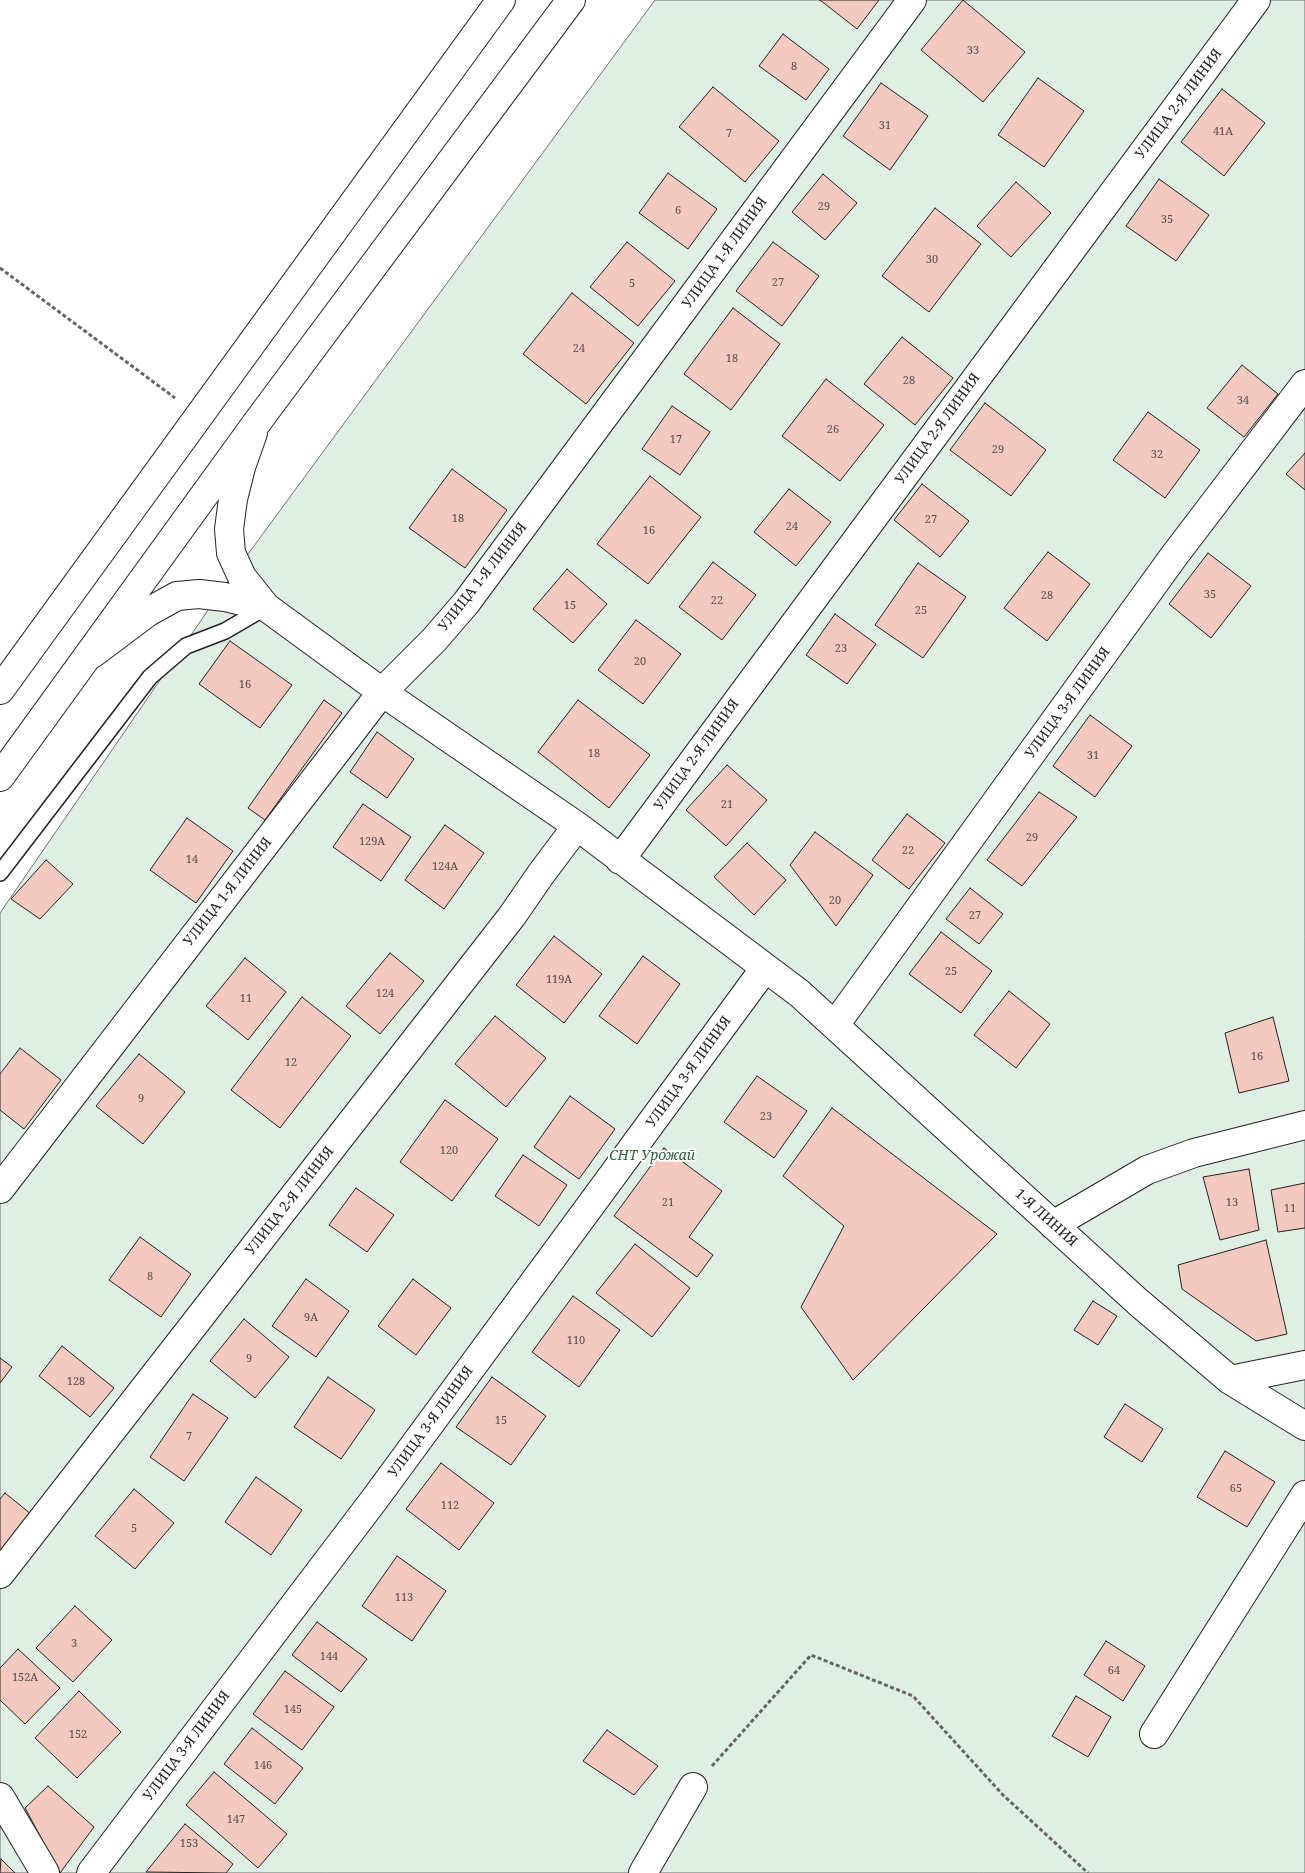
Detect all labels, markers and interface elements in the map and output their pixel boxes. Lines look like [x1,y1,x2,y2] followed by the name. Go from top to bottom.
[967,44,979,58] house number: 33
[1132,46,1226,162] street label: УЛИЦА 2-Я ЛИНИЯ
[791,60,797,74] house number: 8
[879,119,891,133] house number: 31
[1213,125,1233,139] house number: 41А
[726,127,732,141] house number: 7
[679,194,771,312] street label: УЛИЦА 1-Я ЛИНИЯ
[818,200,830,214] house number: 29
[675,204,681,218] house number: 6
[1161,213,1173,227] house number: 35
[926,253,938,267] house number: 30
[772,276,784,290] house number: 27
[629,277,635,291] house number: 5
[573,342,585,356] house number: 24
[726,352,738,366] house number: 18
[892,370,984,488] street label: УЛИЦА 2-Я ЛИНИЯ
[903,374,915,388] house number: 28
[1237,394,1249,408] house number: 34
[827,423,839,437] house number: 26
[670,433,682,447] house number: 17
[992,443,1004,457] house number: 29
[1151,448,1163,462] house number: 32
[452,512,464,526] house number: 18
[925,513,937,527] house number: 27
[435,519,531,635] street label: УЛИЦА 1-Я ЛИНИЯ
[786,520,798,534] house number: 24
[643,524,655,538] house number: 16
[1204,588,1216,602] house number: 35
[1041,589,1053,603] house number: 28
[711,594,723,608] house number: 22
[564,599,576,613] house number: 15
[915,604,927,618] house number: 25
[835,642,847,656] house number: 23
[1022,644,1114,762] street label: УЛИЦА 3-Я ЛИНИЯ
[634,655,646,669] house number: 20
[239,678,251,692] house number: 16
[651,696,743,814] street label: УЛИЦА 2-Я ЛИНИЯ
[588,747,600,761] house number: 18
[1087,749,1099,763] house number: 31
[721,798,733,812] house number: 21
[1026,831,1038,845] house number: 29
[180,834,276,950] street label: УЛИЦА 1-Я ЛИНИЯ
[359,835,385,849] house number: 129А
[902,844,914,858] house number: 22
[186,853,198,867] house number: 14
[432,860,458,874] house number: 124А
[829,894,841,908] house number: 20
[969,909,981,923] house number: 27
[945,965,957,979] house number: 25
[546,973,572,987] house number: 119А
[376,987,394,1001] house number: 124
[240,992,252,1006] house number: 11
[643,1013,735,1131] street label: УЛИЦА 3-Я ЛИНИЯ
[1251,1050,1263,1064] house number: 16
[285,1056,297,1070] house number: 12
[138,1092,144,1106] house number: 9
[760,1110,772,1124] house number: 23
[242,1143,338,1259] street label: УЛИЦА 2-Я ЛИНИЯ
[440,1144,458,1158] house number: 120
[609,1148,695,1164] park label: СНТ Урожай
[1011,1186,1081,1250] street label: 1-Я ЛИНИЯ
[662,1196,674,1210] house number: 21
[1226,1196,1238,1210] house number: 13
[1284,1202,1296,1216] house number: 11
[147,1270,153,1284] house number: 8
[304,1311,318,1325] house number: 9А
[567,1334,585,1348] house number: 110
[246,1352,252,1366] house number: 9
[385,1363,477,1481] street label: УЛИЦА 3-Я ЛИНИЯ
[67,1375,85,1389] house number: 128
[495,1414,507,1428] house number: 15
[186,1430,192,1444] house number: 7
[1230,1482,1242,1496] house number: 65
[441,1499,459,1513] house number: 112
[131,1522,137,1536] house number: 5
[395,1591,413,1605] house number: 113
[71,1637,77,1651] house number: 3
[320,1650,338,1664] house number: 144
[1108,1664,1120,1678] house number: 64
[12,1671,38,1685] house number: 152А
[140,1688,234,1804] street label: УЛИЦА 3-Я ЛИНИЯ
[284,1703,302,1717] house number: 145
[69,1728,87,1742] house number: 152
[254,1759,272,1773] house number: 146
[227,1813,245,1827] house number: 147
[180,1837,198,1851] house number: 153

